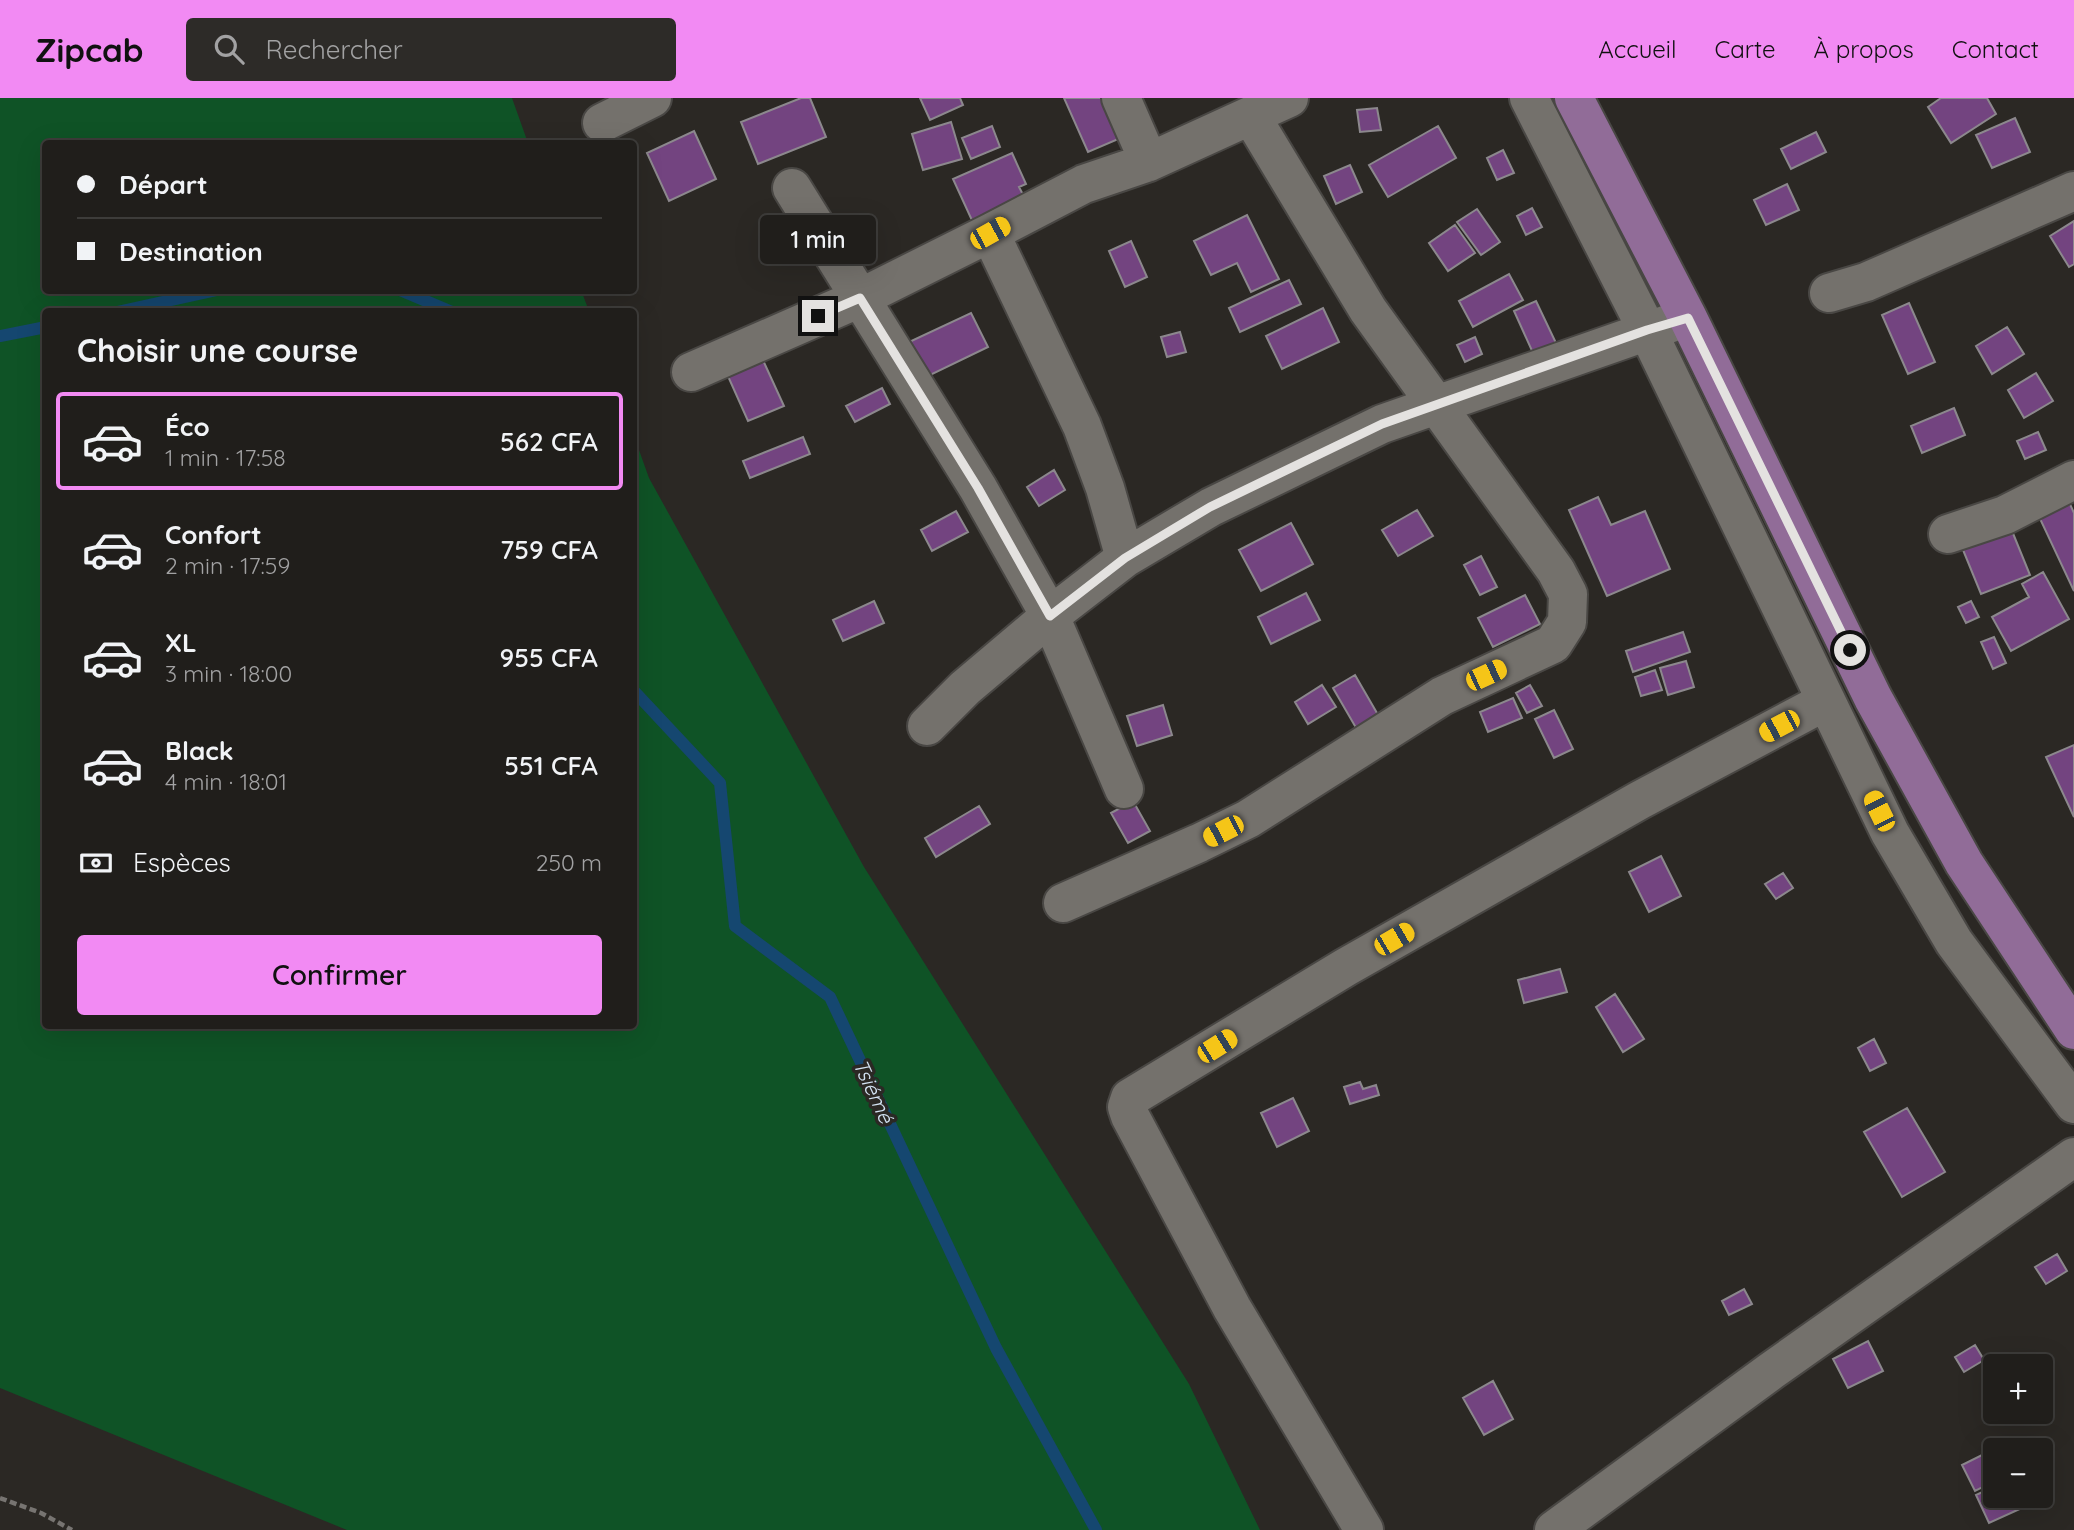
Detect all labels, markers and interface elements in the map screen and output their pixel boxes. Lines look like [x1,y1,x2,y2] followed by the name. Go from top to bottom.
[186,18,676,81] search box
[35,29,144,70] text: Zipcab
[210,30,248,68] icon: search
[266,33,403,66] text: Rechercher
[1598,34,1677,64] text: Accueil
[1715,34,1776,64] text: Carte
[1814,34,1914,64] text: À propos
[1952,34,2039,64] text: Contact
[119,168,208,201] text: Départ
[760,214,876,264] callout: 1 min
[967,214,1014,252] car
[790,225,846,254] text: 1 min
[119,235,263,268] text: Destination
[802,300,834,332] route end
[77,330,358,370] text: Choisir une course
[81,410,144,473] icon: car
[165,410,210,443] text: Éco
[500,425,598,458] text: 562 CFA
[165,443,286,472] text: 1 min · 17:58
[81,518,144,581] icon: car
[165,518,262,551] text: Confort
[500,533,598,566] text: 759 CFA
[165,551,290,580] text: 2 min · 17:59
[81,626,144,689] icon: car
[165,626,197,659] text: XL
[1834,634,1866,666] route start
[500,641,598,674] text: 955 CFA
[1463,657,1510,693] car
[165,659,292,688] text: 3 min · 18:00
[1756,707,1803,745] car
[81,734,144,797] icon: car
[165,734,234,767] text: Black
[504,749,598,782] text: 551 CFA
[165,767,287,796] text: 4 min · 18:01
[1861,788,1898,834] car
[1200,812,1247,850] car
[77,844,115,882] icon: cash
[133,846,231,879] text: Espèces
[536,848,602,877] text: 250 m
[1371,919,1418,959] car
[77,935,602,1015] button: Confirmer
[1194,1026,1241,1066] car
[848,1055,901,1128] water label: Tsiémé
[1983,1354,2053,1508] map controls
[1983,1354,2053,1424] button: +
[1983,1438,2053,1508] button: −

